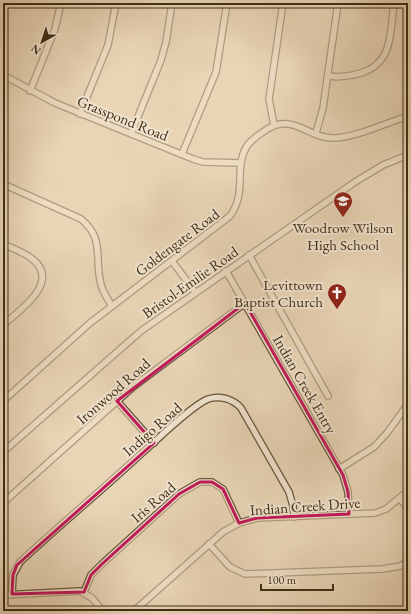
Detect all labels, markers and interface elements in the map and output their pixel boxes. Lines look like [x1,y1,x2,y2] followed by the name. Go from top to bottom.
[22,22,62,62] north arrow
[28,41,44,58] text: N
[75,91,172,145] street label: Grasspond Road
[332,190,354,218] school or university icon: Woodrow Wilson High School
[131,204,223,280] street label: Goldengate Road
[292,218,394,254] place label: Woodrow Wilson High School
[138,241,242,322] street label: Bristol-Emilie Road
[234,275,323,311] place label: Levittown Baptist Church
[326,282,348,310] church icon: Levittown Baptist Church
[269,331,341,437] street label: Indian Creek Entry
[72,353,154,428] street label: Ironwood Road
[118,398,186,460] street label: Indigo Road
[127,477,180,527] street label: Iris Road
[249,493,361,519] street label: Indian Creek Drive
[261,566,333,592] scale bar
[267,572,297,588] text: 100 m

